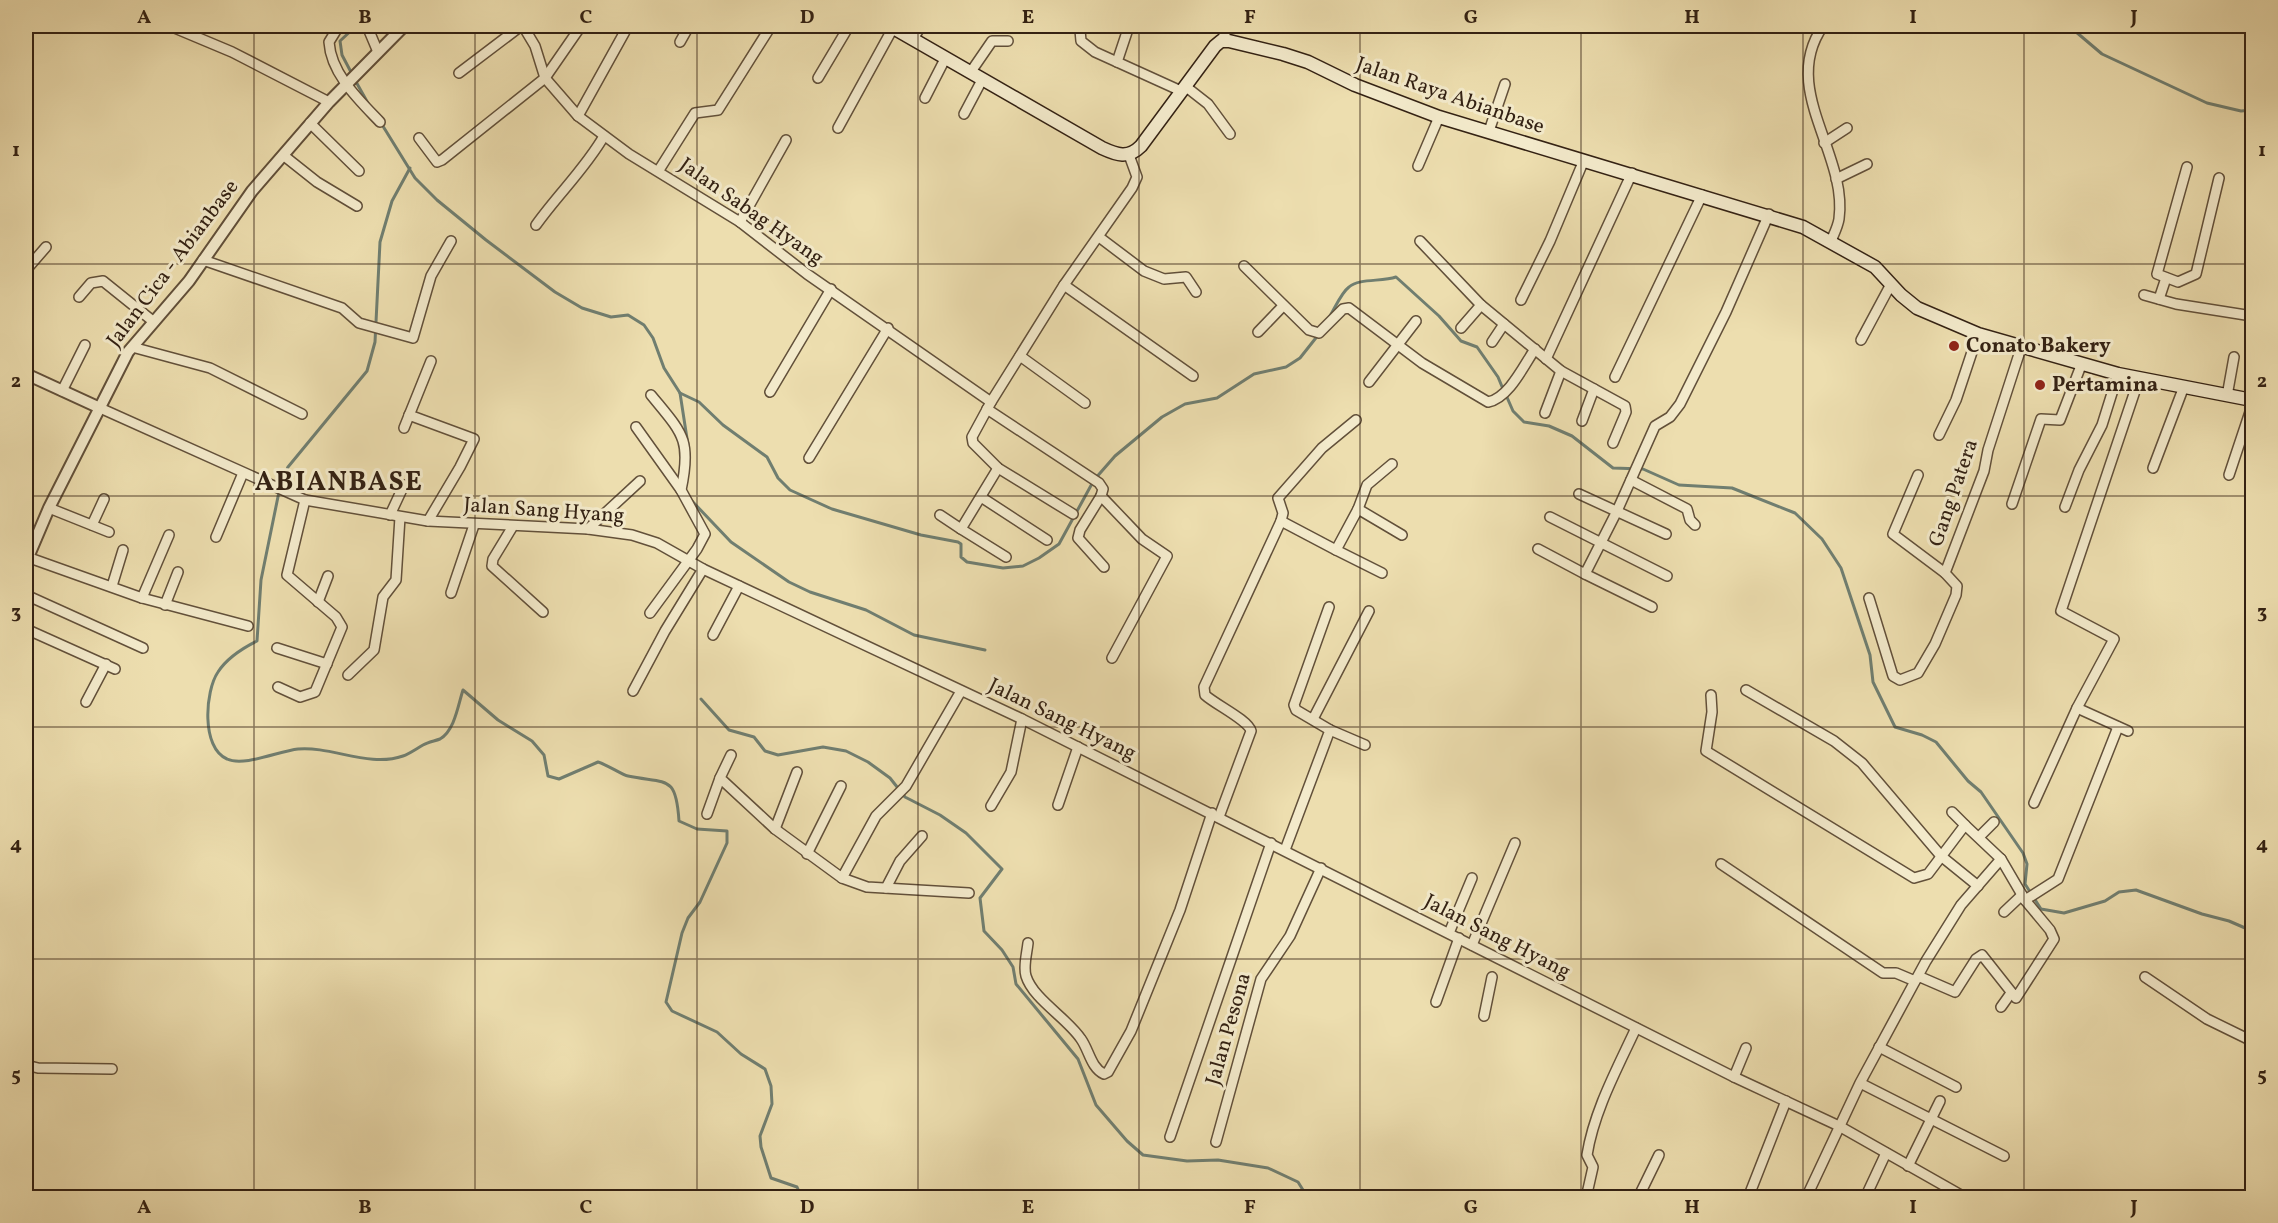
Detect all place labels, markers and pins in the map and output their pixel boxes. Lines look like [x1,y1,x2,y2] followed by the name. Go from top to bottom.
[1966,332,2111,361] place label: Conato Bakery
[1947,339,1961,353] marker: Conato Bakery
[2052,371,2158,400] place label: Pertamina
[2033,378,2047,392] marker: Pertamina

